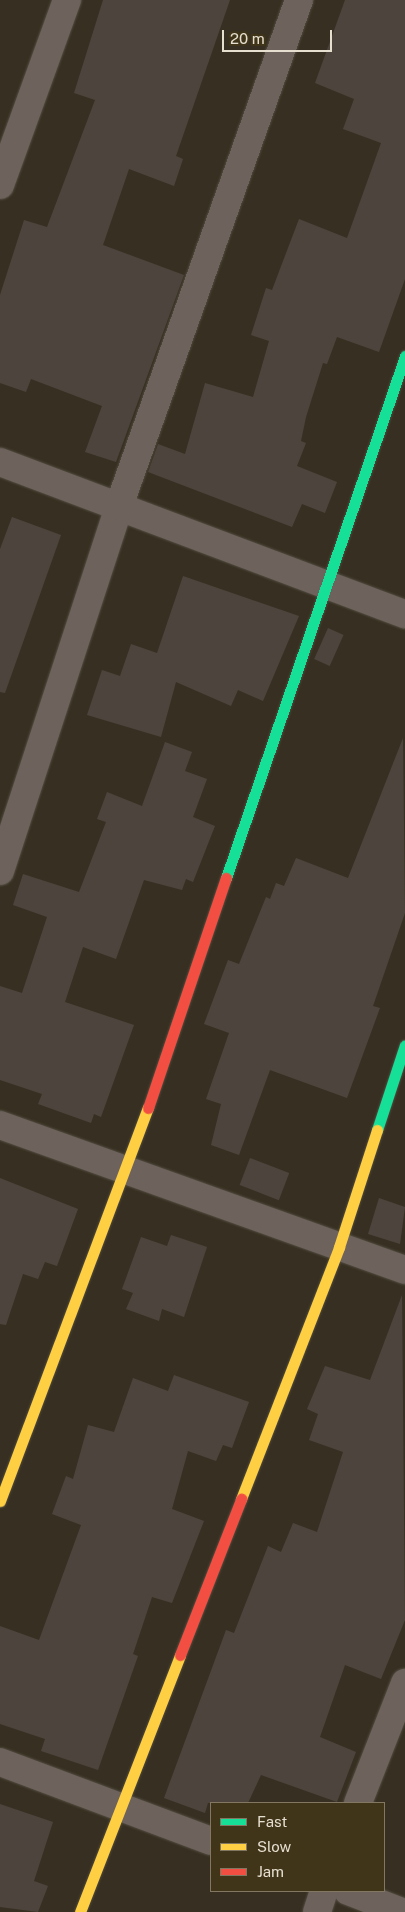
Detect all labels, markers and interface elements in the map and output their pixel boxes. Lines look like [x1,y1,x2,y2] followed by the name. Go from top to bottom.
[225,20,335,52] scale bar
[230,30,265,47] text: 20 m
[210,1802,385,1892] legend
[257,1813,287,1830] text: Fast
[257,1838,291,1855] text: Slow
[257,1863,284,1880] text: Jam

